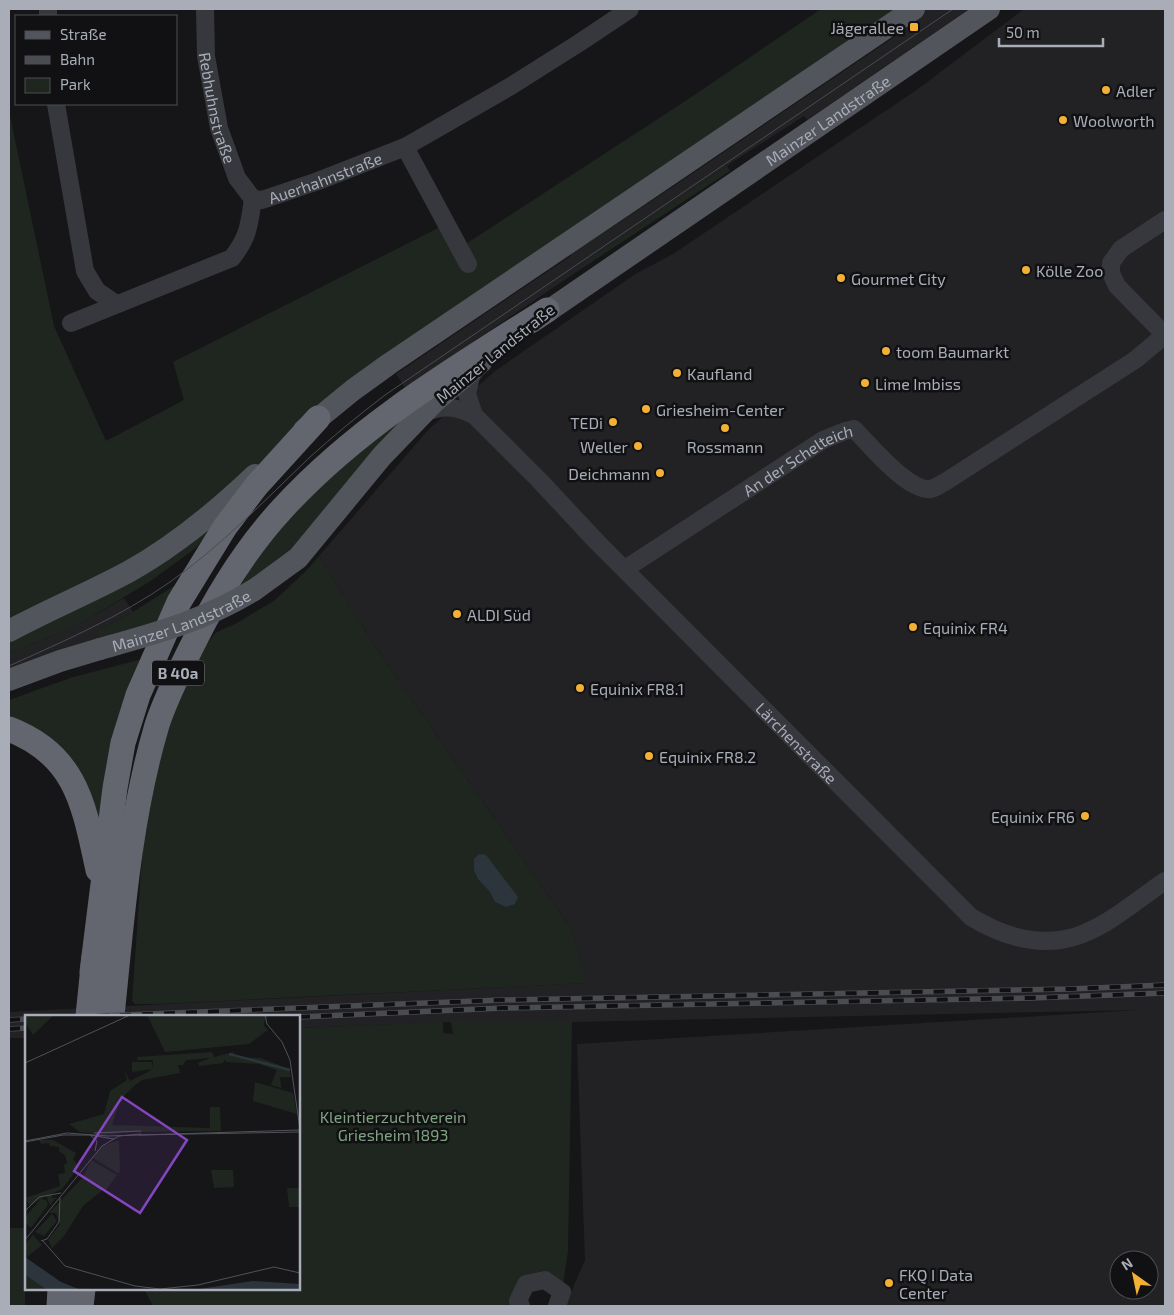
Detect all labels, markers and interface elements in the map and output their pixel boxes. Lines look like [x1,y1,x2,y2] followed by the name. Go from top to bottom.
[15,15,178,105] legend
[999,15,1103,47] scale bar
[830,18,904,37] place label: Jägerallee
[908,21,920,33] marker: Jägerallee
[1006,23,1040,41] text: 50 m
[60,25,106,43] text: Straße
[60,50,95,68] text: Bahn
[196,51,240,166] street label: Rebhuhnstraße
[761,70,893,169] street label: Mainzer Landstraße
[60,75,91,93] text: Park
[1116,81,1155,100] place label: Adler
[1100,84,1112,96] marker: Adler
[1073,111,1155,130] place label: Woolworth
[1057,114,1069,126] marker: Woolworth
[266,148,384,207] street label: Auerhahnstraße
[1036,261,1103,280] place label: Kölle Zoo
[1020,264,1032,276] marker: Kölle Zoo
[851,269,946,288] place label: Gourmet City
[835,272,847,284] marker: Gourmet City
[432,299,558,407] street label: Mainzer Landstraße
[896,342,1009,361] place label: toom Baumarkt
[880,345,892,357] marker: toom Baumarkt
[687,364,752,383] place label: Kaufland
[671,367,683,379] marker: Kaufland
[875,374,961,393] place label: Lime Imbiss
[859,377,871,389] marker: Lime Imbiss
[656,400,785,419] place label: Griesheim-Center
[640,403,652,415] marker: Griesheim-Center
[570,413,603,432] place label: TEDi
[607,416,619,428] marker: TEDi
[739,420,854,499] street label: An der Schelteich
[719,422,731,434] marker: Rossmann
[580,437,629,456] place label: Weller
[687,437,763,456] place label: Rossmann
[632,440,644,452] marker: Weller
[568,464,650,483] place label: Deichmann
[654,467,666,479] marker: Deichmann
[110,585,253,655] street label: Mainzer Landstraße
[467,605,531,624] place label: ALDI Süd
[451,608,463,620] marker: ALDI Süd
[923,618,1008,637] place label: Equinix FR4
[907,621,919,633] marker: Equinix FR4
[152,660,204,686] road number: B 40a
[590,679,684,698] place label: Equinix FR8.1
[574,682,586,694] marker: Equinix FR8.1
[752,698,842,787] street label: Lärchenstraße
[659,747,756,766] place label: Equinix FR8.2
[643,750,655,762] marker: Equinix FR8.2
[991,807,1075,826] place label: Equinix FR6
[1079,810,1091,822] marker: Equinix FR6
[25,1015,300,1290] inset map
[320,1107,466,1144] park label: Kleintierzuchtverein Griesheim 1893
[1109,1250,1159,1300] north arrow
[1118,1254,1136,1274] text: N
[899,1265,973,1302] place label: FKQ I Data Center
[883,1277,895,1289] marker: FKQ I Data Center

